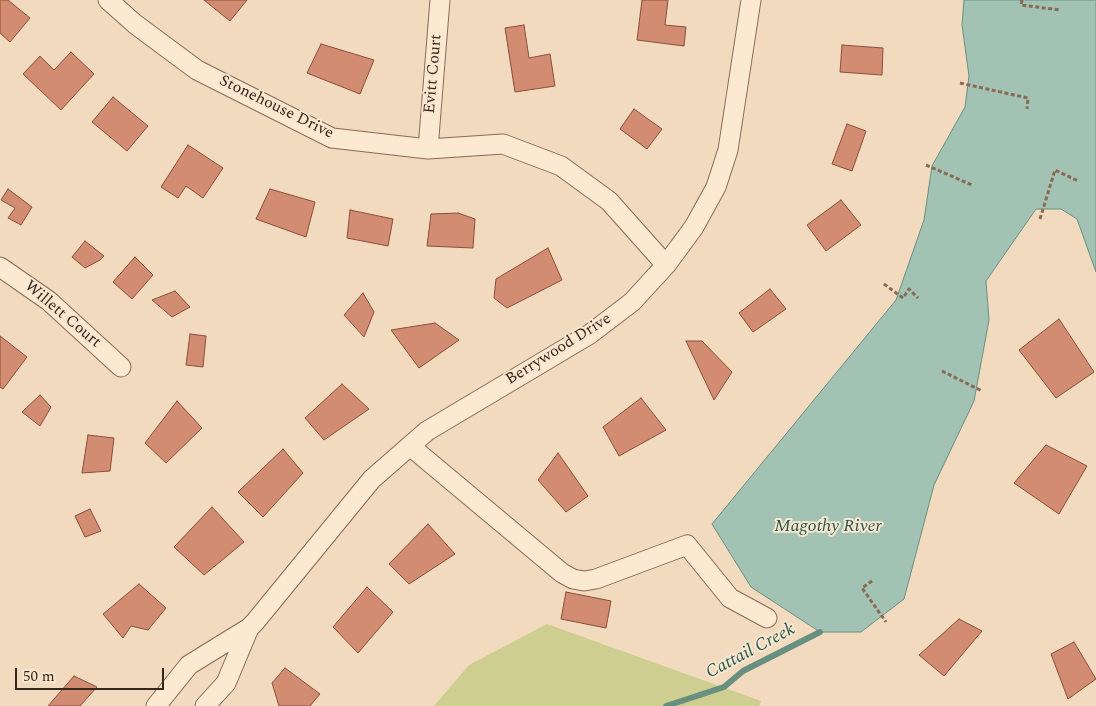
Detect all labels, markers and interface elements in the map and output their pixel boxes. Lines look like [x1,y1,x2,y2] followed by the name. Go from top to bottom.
[421,33,447,115] street label: Evitt Court
[216,72,336,144] street label: Stonehouse Drive
[20,277,104,353] street label: Willett Court
[503,310,615,390] street label: Berrywood Drive
[774,516,882,538] water label: Magothy River
[703,619,799,685] water label: Cattail Creek
[18,658,166,690] scale bar
[23,665,55,688] text: 50 m

